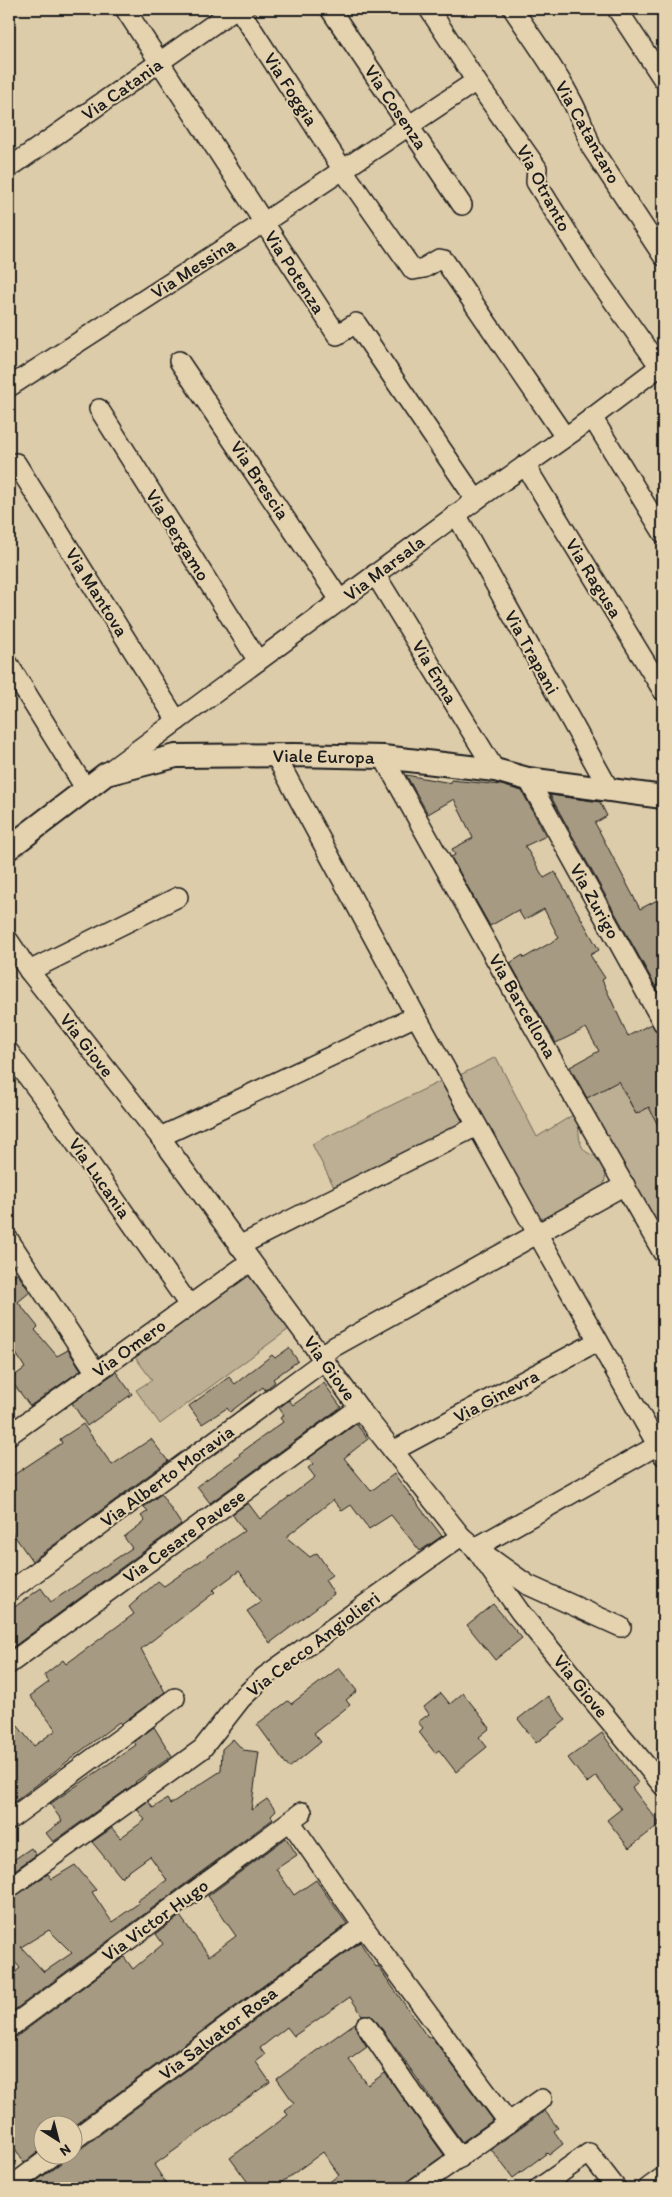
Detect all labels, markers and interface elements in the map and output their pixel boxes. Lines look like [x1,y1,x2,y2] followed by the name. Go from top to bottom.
[259,48,323,130] street label: Via Foggia
[77,53,167,125] street label: Via Catania
[359,60,433,154] street label: Via Cosenza
[550,76,626,188] street label: Via Catanzaro
[511,141,577,235] street label: Via Otranto
[260,226,330,318] street label: Via Potenza
[146,232,240,304] street label: Via Messina
[225,436,295,524] street label: Via Brescia
[141,485,215,585] street label: Via Bergamo
[339,530,429,606] street label: Via Marsala
[561,534,627,622] street label: Via Ragusa
[61,543,133,641] street label: Via Mantova
[499,606,565,698] street label: Via Trapani
[407,636,463,708] street label: Via Enna
[273,743,375,768] street label: Viale Europa
[565,859,625,943] street label: Via Zurigo
[484,949,562,1063] street label: Via Barcellona
[55,1008,119,1082] street label: Via Giove
[64,1133,136,1223] street label: Via Lucania
[88,1314,170,1382] street label: Via Omero
[299,1331,361,1405] street label: Via Giove
[449,1364,543,1428] street label: Via Ginevra
[96,1420,238,1532] street label: Via Alberto Moravia
[118,1484,250,1588] street label: Via Cesare Pavese
[242,1586,384,1702] street label: Via Cecco Angiolieri
[548,1650,614,1722] street label: Via Giove
[97,1874,213,1966] street label: Via Victor Hugo
[154,1981,282,2085] street label: Via Salvator Rosa
[32,2114,82,2164] north arrow
[57,2140,74,2160] text: N

